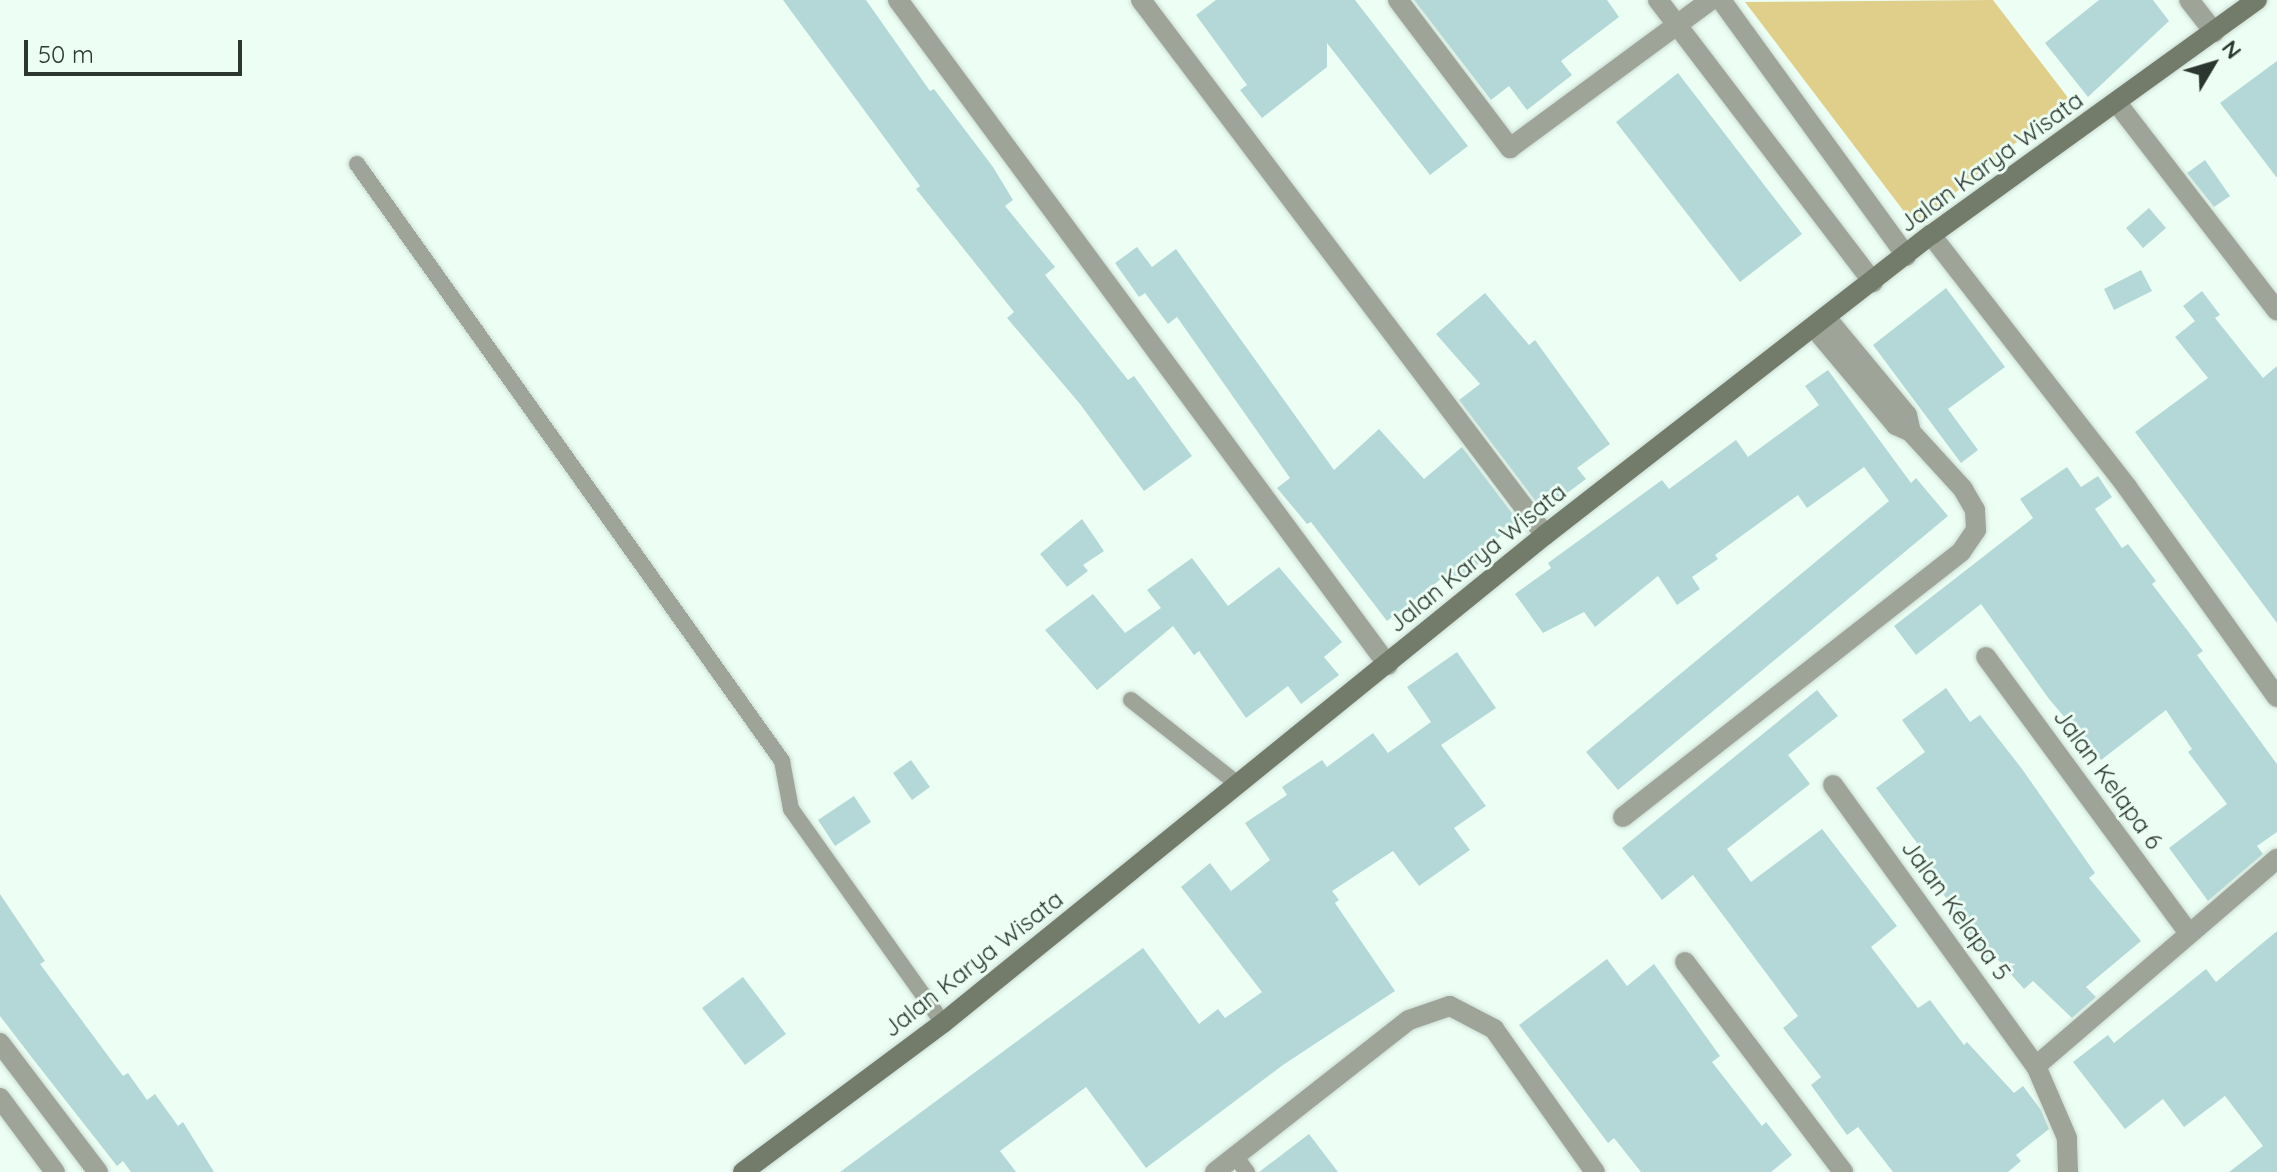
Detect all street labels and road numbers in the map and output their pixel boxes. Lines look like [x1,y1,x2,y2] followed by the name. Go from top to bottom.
[1893,86,2089,238] street label: Jalan Karya Wisata
[1382,477,1572,639] street label: Jalan Karya Wisata
[2047,703,2169,855] street label: Jalan Kelapa 6
[1895,834,2017,986] street label: Jalan Kelapa 5
[877,885,1069,1043] street label: Jalan Karya Wisata

